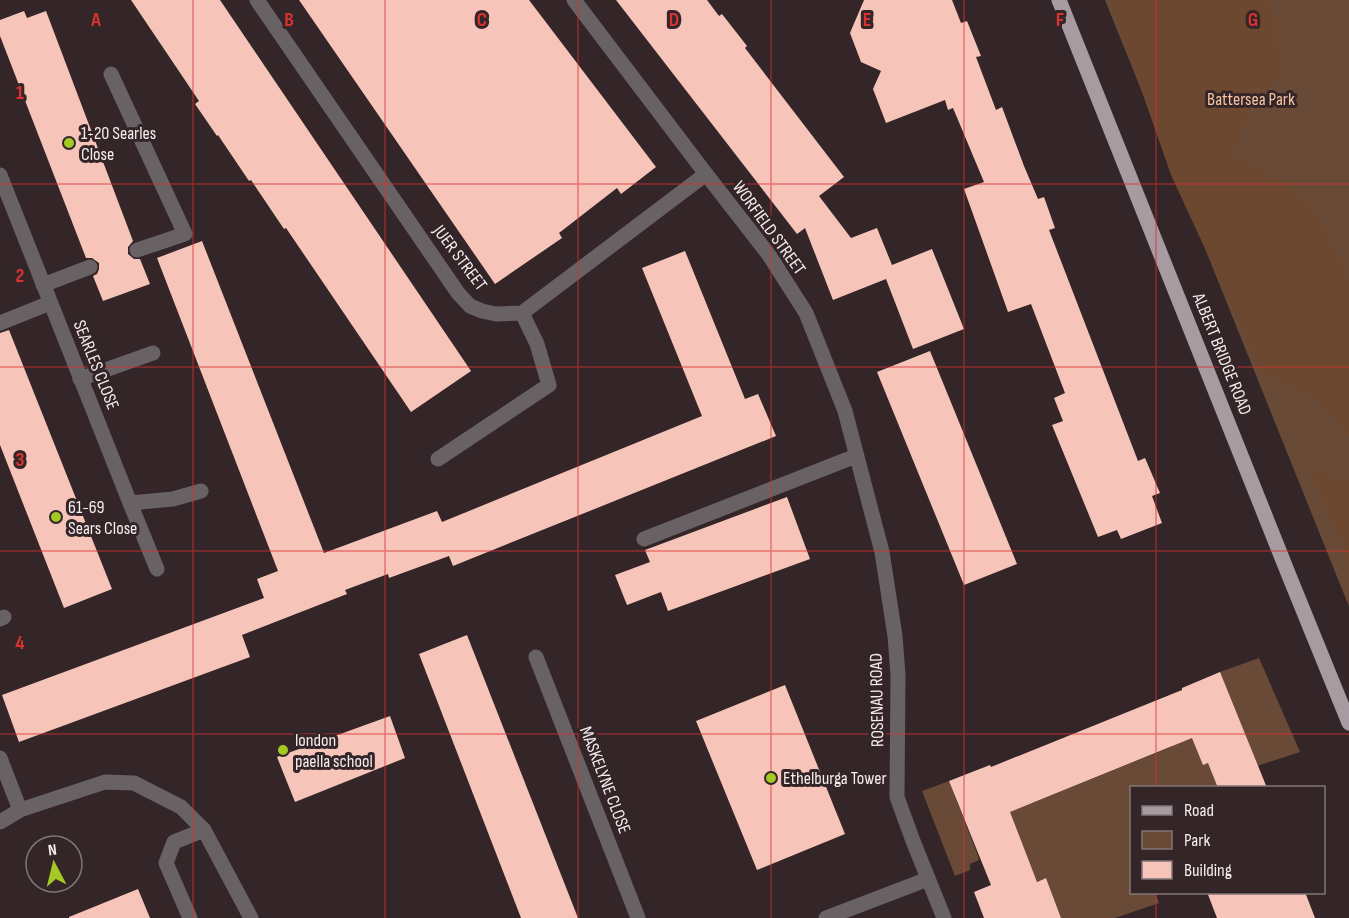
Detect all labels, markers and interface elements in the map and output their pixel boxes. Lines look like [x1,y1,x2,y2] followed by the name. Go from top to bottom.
[90,8,101,32] text: A
[284,8,294,32] text: B
[477,8,487,32] text: C
[669,8,679,32] text: D
[863,8,871,32] text: E
[1056,8,1064,32] text: F
[1248,8,1258,32] text: G
[16,81,24,105] text: 1
[1207,89,1295,110] park label: Battersea Park
[81,123,156,165] place label: 1-20 Searles Close
[62,136,76,150] marker: 1-20 Searles Close
[728,177,810,279] street label: WORFIELD STREET
[428,220,491,295] street label: JUER STREET
[16,264,24,288] text: 2
[1188,289,1256,418] street label: ALBERT BRIDGE ROAD
[69,317,123,413] street label: SEARLES CLOSE
[16,448,25,472] text: 3
[68,497,137,539] place label: 61-69 Sears Close
[49,510,63,524] marker: 61-69 Sears Close
[15,631,25,655] text: 4
[866,653,888,747] street label: ROSENAU ROAD
[575,723,635,837] street label: MASKELYNE CLOSE
[295,730,373,772] place label: london paella school
[276,743,290,757] marker: london paella school
[783,768,887,789] place label: Ethelburga Tower
[764,771,778,785] marker: Ethelburga Tower
[1130,786,1325,894] legend
[1184,800,1214,821] text: Road
[1184,830,1210,851] text: Park
[24,834,84,894] north arrow
[47,841,58,861] text: N
[1184,860,1232,881] text: Building

